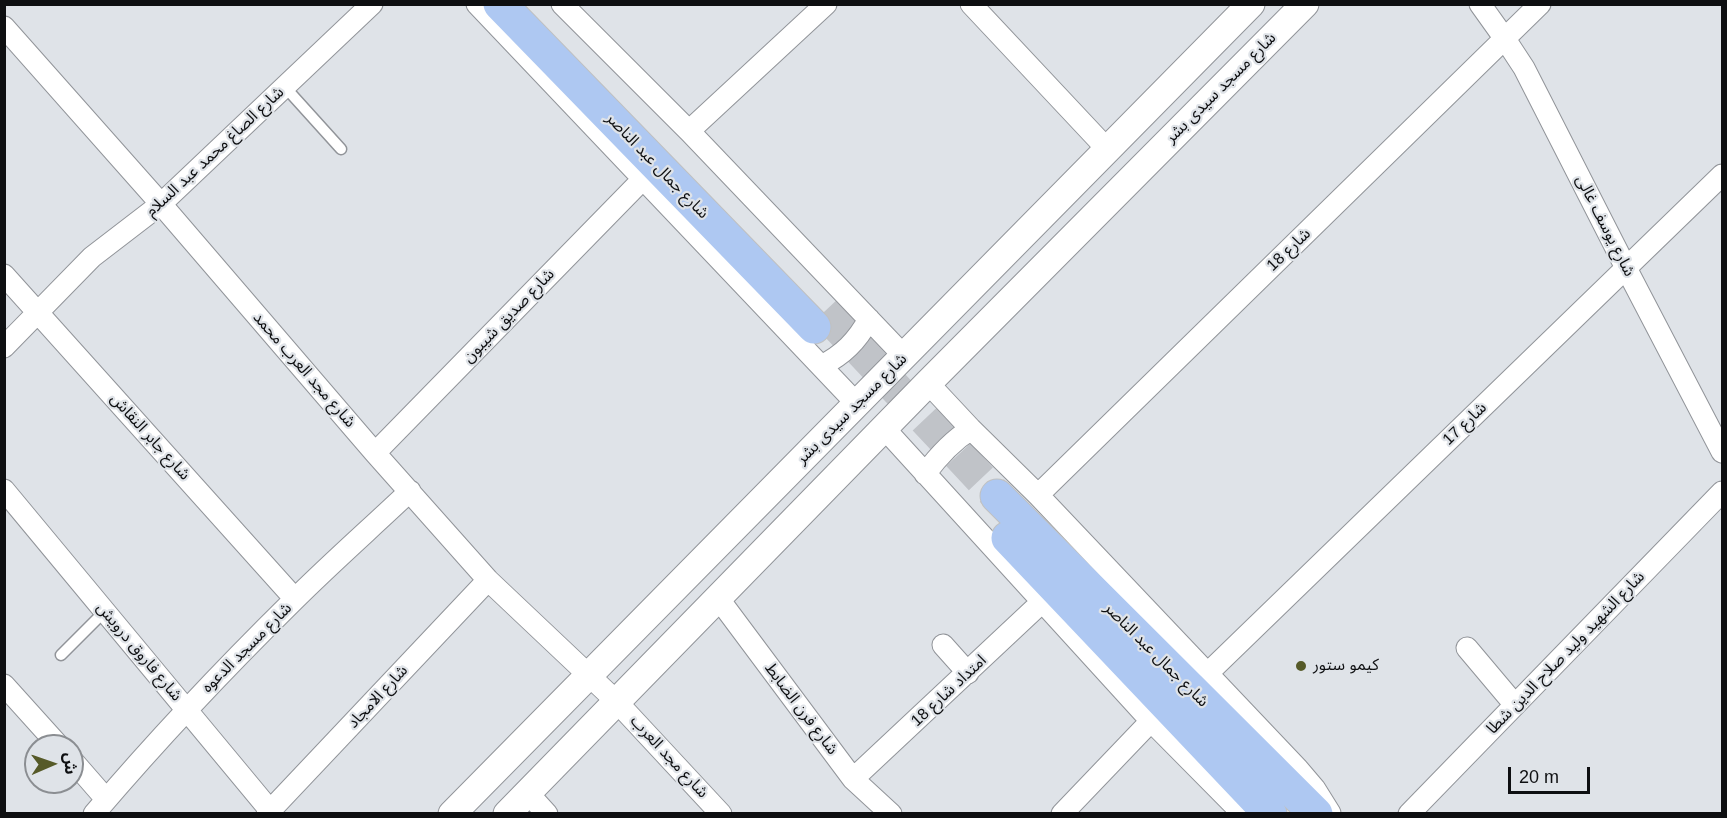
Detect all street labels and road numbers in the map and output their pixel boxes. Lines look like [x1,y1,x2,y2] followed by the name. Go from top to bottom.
[1162,29,1280,147] street label: شارع مسجد سيدى بشر
[142,83,288,221] street label: شارع الصاغ محمد عبد السلام
[601,109,713,223] street label: شارع جمال عبد الناصر
[1571,172,1639,280] street label: شارع يوسف غالى
[1263,225,1315,275] street label: شارع 18
[459,265,559,367] street label: شارع صديق شيبون
[249,308,359,432] street label: شارع مجد العرب محمد
[793,350,911,468] street label: شارع مسجد سيدى بشر
[106,390,194,484] street label: شارع جابر النقاش
[1439,399,1491,449] street label: شارع 17
[1483,568,1649,738] street label: شارع الشهيد وليد صلاح الدين شطا
[92,599,186,705] street label: شارع فاروق درويش
[198,599,296,697] street label: شارع مسجد الدعوه
[1100,599,1212,711] street label: شارع جمال عبد الناصر
[907,651,991,731] street label: امتداد شارع 18
[760,659,842,759] street label: شارع فرن الضابط
[344,661,412,733] street label: شارع الامجاد
[626,712,712,802] street label: شارع مجد العرب

